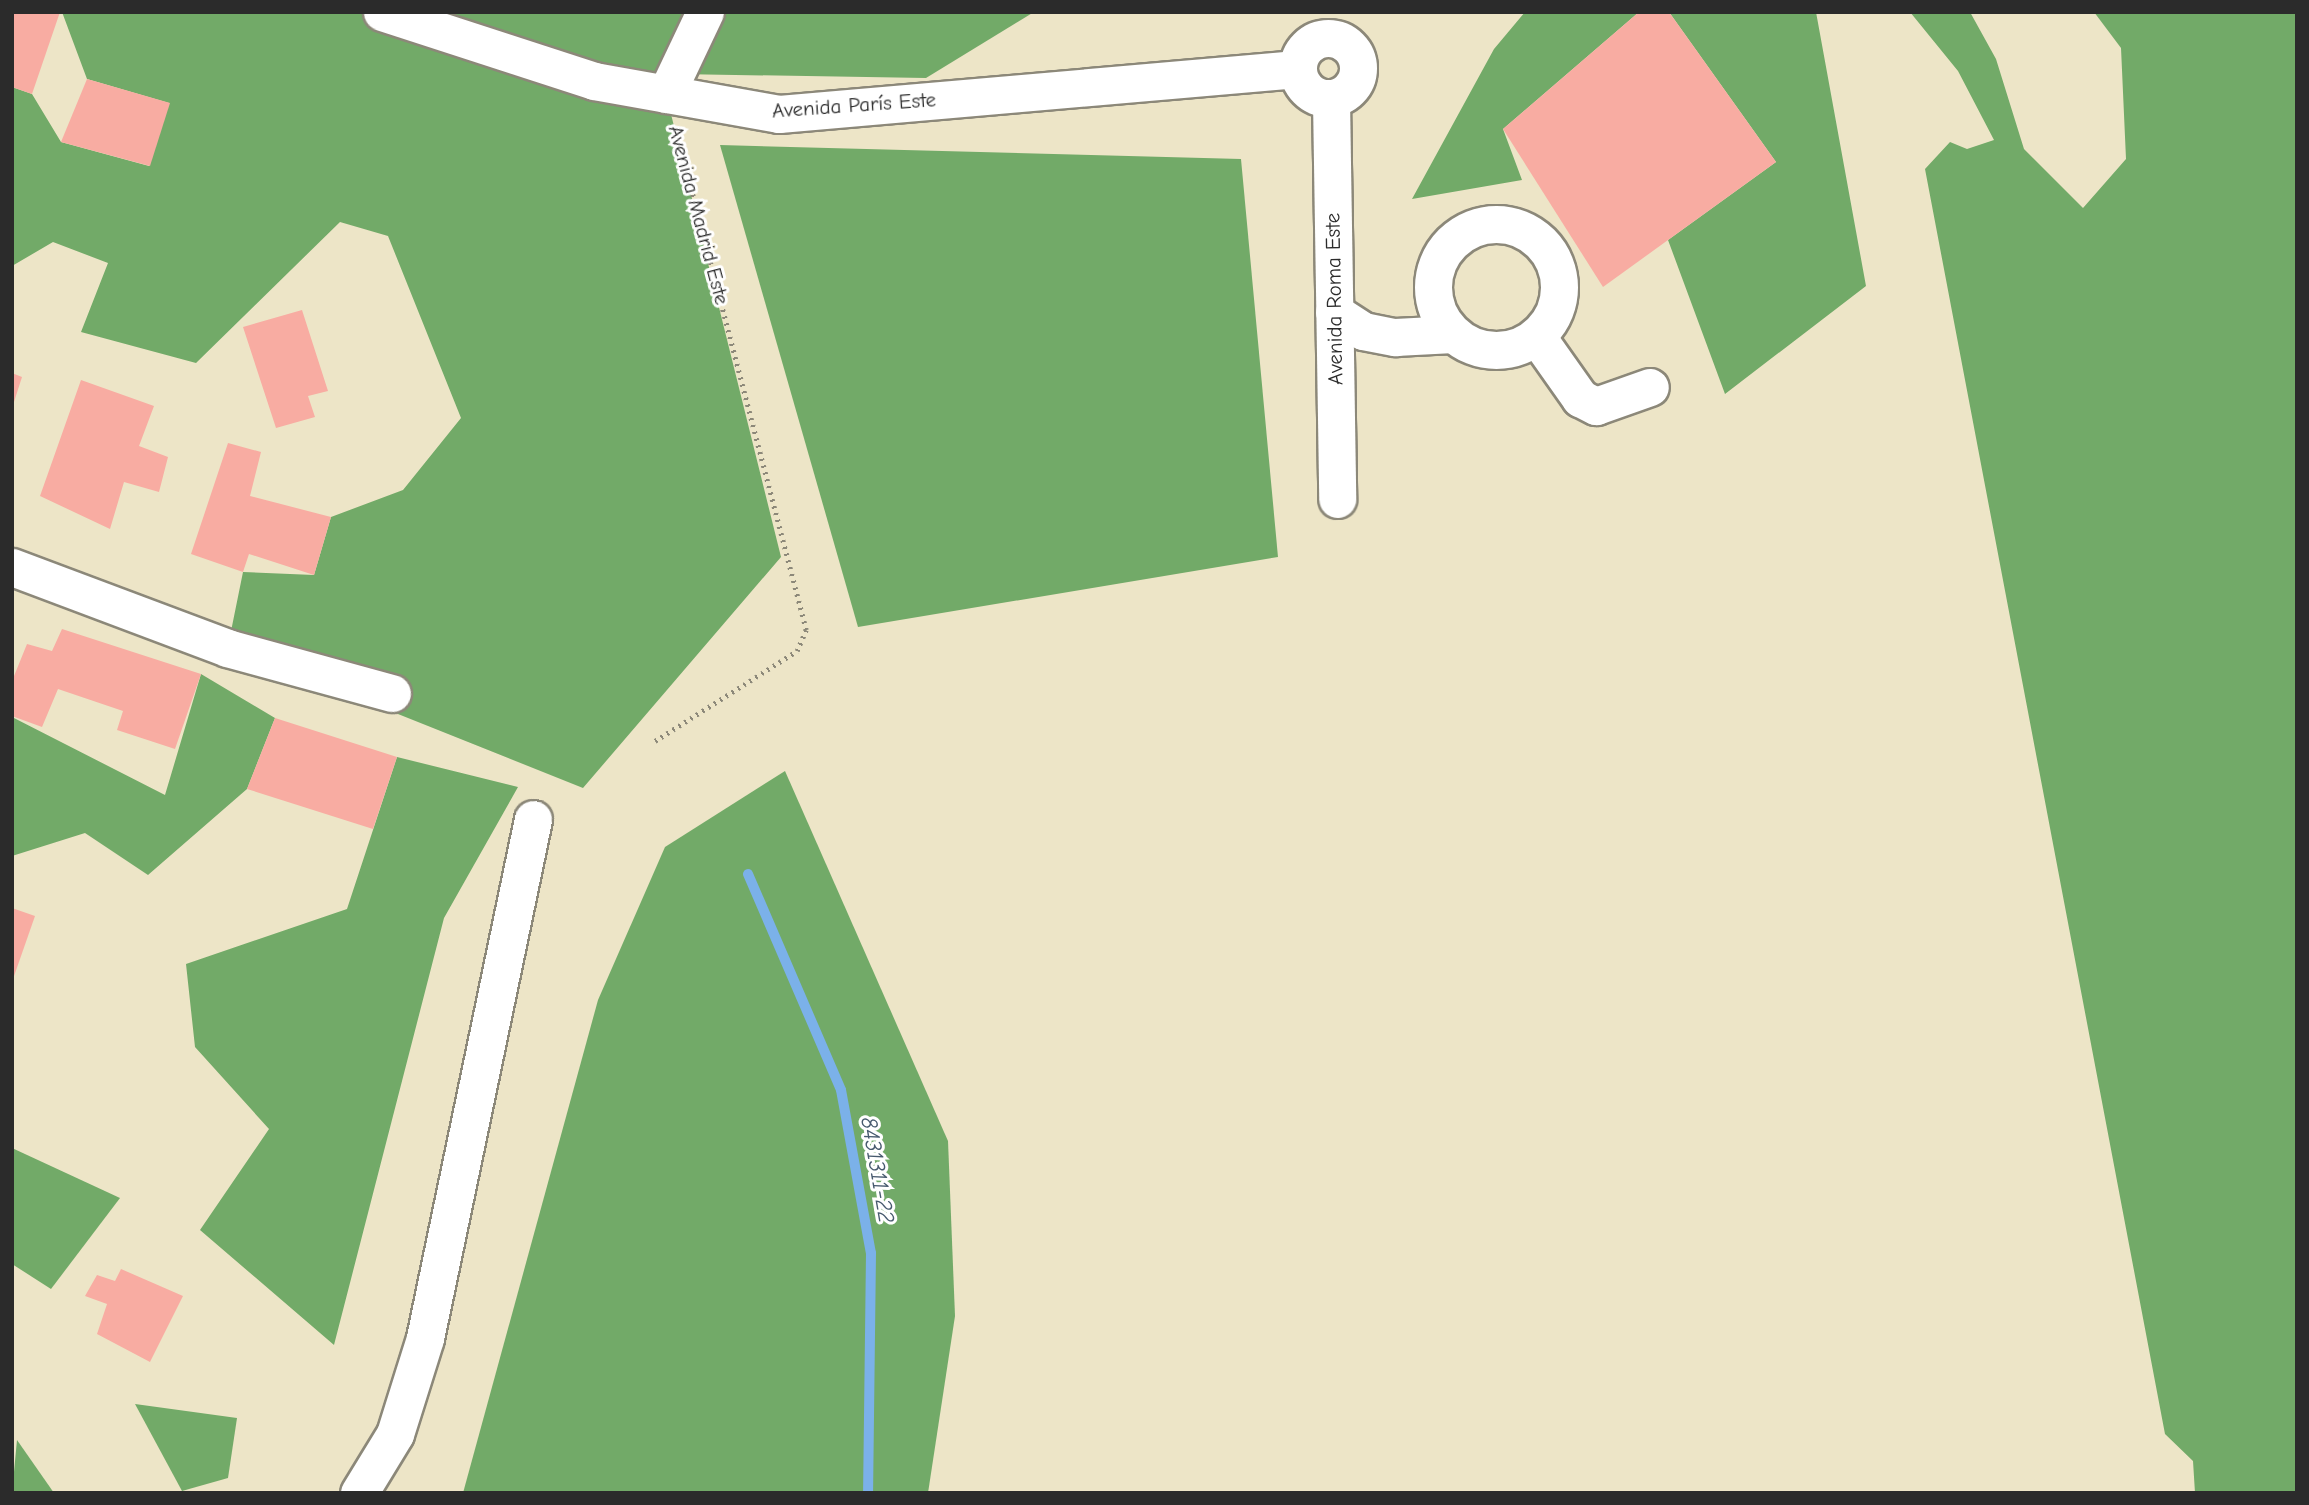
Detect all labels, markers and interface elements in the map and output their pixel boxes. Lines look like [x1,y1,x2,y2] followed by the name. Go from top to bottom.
[771,87,937,123] street label: Avenida París Este
[663,123,735,307] street label: Avenida Madrid Este
[1320,213,1348,385] street label: Avenida Roma Este
[854,1115,900,1225] water label: 8431311-22

